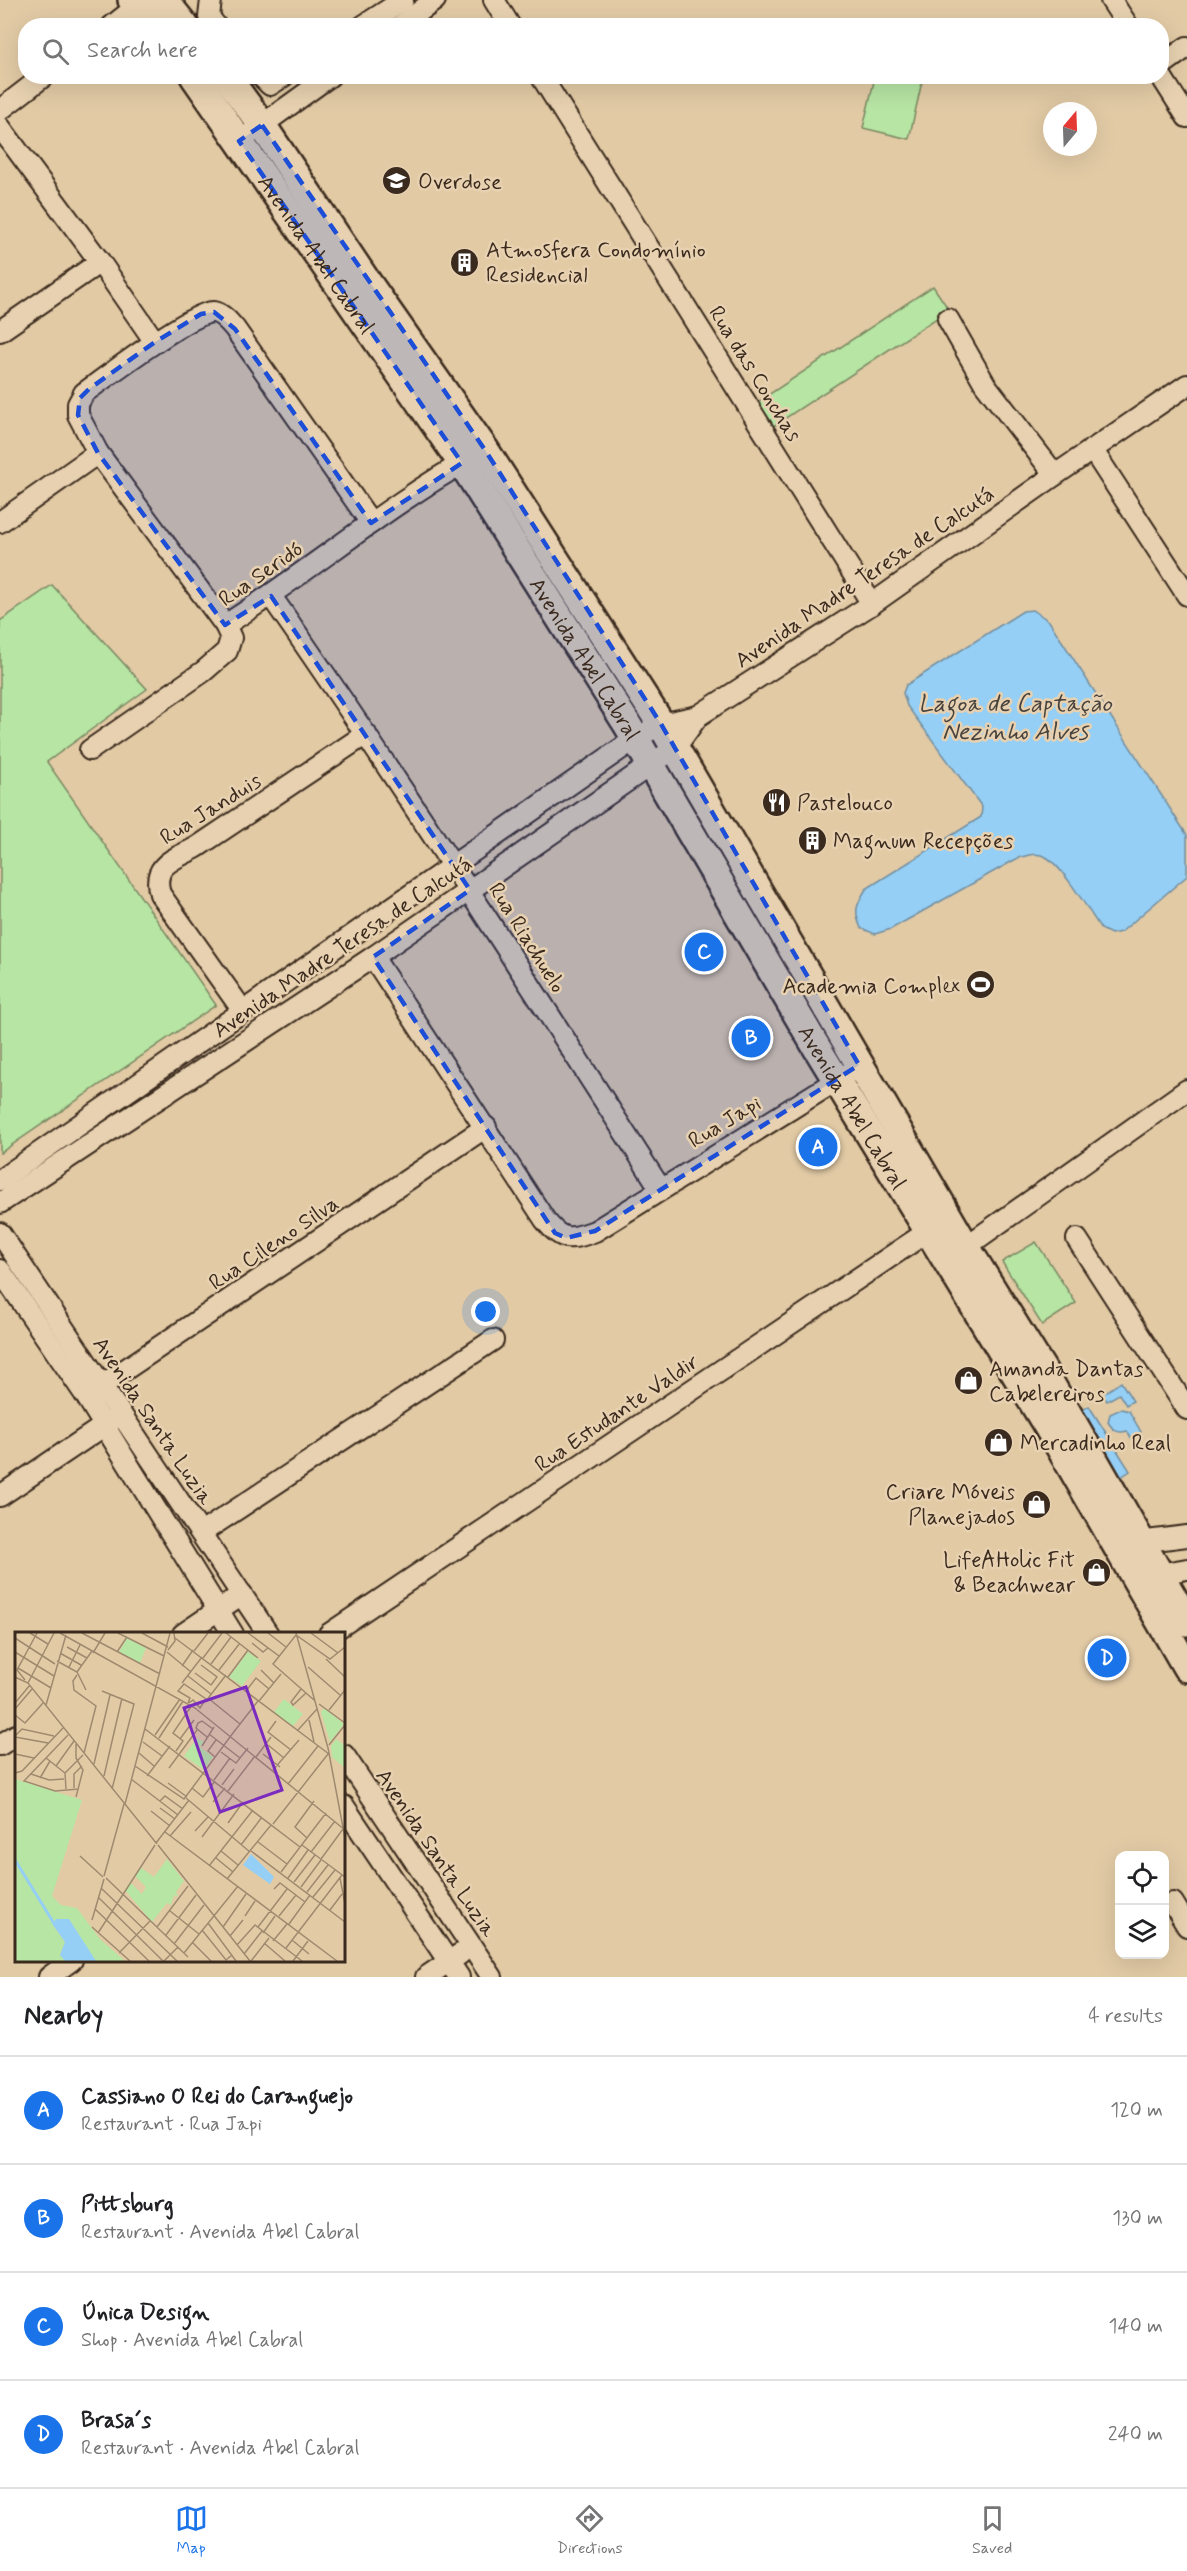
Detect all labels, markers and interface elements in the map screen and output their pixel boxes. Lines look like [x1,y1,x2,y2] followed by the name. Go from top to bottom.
[18,18,1169,84] search box
[39,35,72,68] icon: search
[87,37,198,65] text: Search here
[1043,102,1097,156] north arrow
[381,165,413,197] school or university icon: Overdose
[418,169,502,197] place label: Overdose
[251,170,380,340] street label: Avenida Abel Cabral
[486,237,706,290] place label: Atmosfera Condomínio Residencial
[449,246,481,278] building icon: Atmosfera Condomínio Residencial
[701,301,807,447] street label: Rua das Conchas
[730,480,1000,675] street label: Avenida Madre Teresa de Calcutá
[213,535,309,614] street label: Rua Seridó
[522,573,645,746] street label: Avenida Abel Cabral
[918,689,1113,748] water label: Lagoa de Captação Nezinho Alves
[155,767,267,852] street label: Rua Janduis
[760,786,792,818] restaurant icon: Pastelouco
[797,790,893,818] place label: Pastelouco
[796,824,828,856] building icon: Magnum Recepções
[833,828,1014,859] place label: Magnum Recepções
[208,850,478,1045] street label: Avenida Madre Teresa de Calcutá
[481,878,571,998] street label: Rua Riachuelo
[684,930,724,974] pin: C
[965,969,997,1001] sports icon: Academia Complex
[782,973,960,1001] place label: Academia Complex
[732,1016,771,1060] pin: B
[792,1017,916,1195] street label: Avenida Abel Cabral
[684,1090,767,1155] street label: Rua Japi
[798,1124,838,1170] pin: A
[204,1190,345,1297] street label: Rua Cileno Silva
[471,1297,500,1326] your location
[86,1332,219,1511] street label: Avenida Santa Luzia
[529,1348,705,1479] street label: Rua Estudante Valdir
[989,1356,1144,1409] place label: Amanda Dantas Cabelereiros
[952,1365,984,1397] shop icon: Amanda Dantas Cabelereiros
[983,1426,1015,1458] shop icon: Mercadinho Real
[1020,1430,1171,1458] place label: Mercadinho Real
[886,1479,1015,1532] place label: Criare Móveis Planejados
[1020,1488,1052,1520] shop icon: Criare Móveis Planejados
[943,1547,1076,1600] place label: LifeAHolic Fit & Beachwear
[1080,1556,1112,1588] shop icon: LifeAHolic Fit & Beachwear
[15,1632,345,1962] inset map
[1088,1636,1126,1680] pin: D
[369,1764,502,1943] street label: Avenida Santa Luzia
[1115,1851,1169,1959] map controls
[1115,1851,1169,1905] button: locate
[1115,1905,1169,1959] button: layers
[24,1999,103,2033] text: Nearby
[1088,2003,1163,2030] text: 4 results
[81,2083,353,2111] text: Cassiano O Rei do Caranguejo
[37,2097,50,2124] text: A
[1110,2097,1163,2124] text: 120 m
[81,2111,262,2138] text: Restaurant · Rua Japi
[81,2191,174,2219] text: Pittsburg
[37,2205,50,2232] text: B
[1112,2205,1163,2232] text: 130 m
[81,2219,359,2246] text: Restaurant · Avenida Abel Cabral
[81,2299,209,2327] text: Única Design
[36,2313,51,2340] text: C
[1109,2313,1163,2340] text: 140 m
[81,2327,303,2354] text: Shop · Avenida Abel Cabral
[81,2407,151,2435] text: Brasa´s
[37,2421,50,2448] text: D
[1108,2421,1163,2448] text: 240 m
[81,2435,359,2462] text: Restaurant · Avenida Abel Cabral
[175,2502,208,2559] tab: Map
[557,2502,623,2559] tab: Directions
[972,2502,1012,2559] tab: Saved

